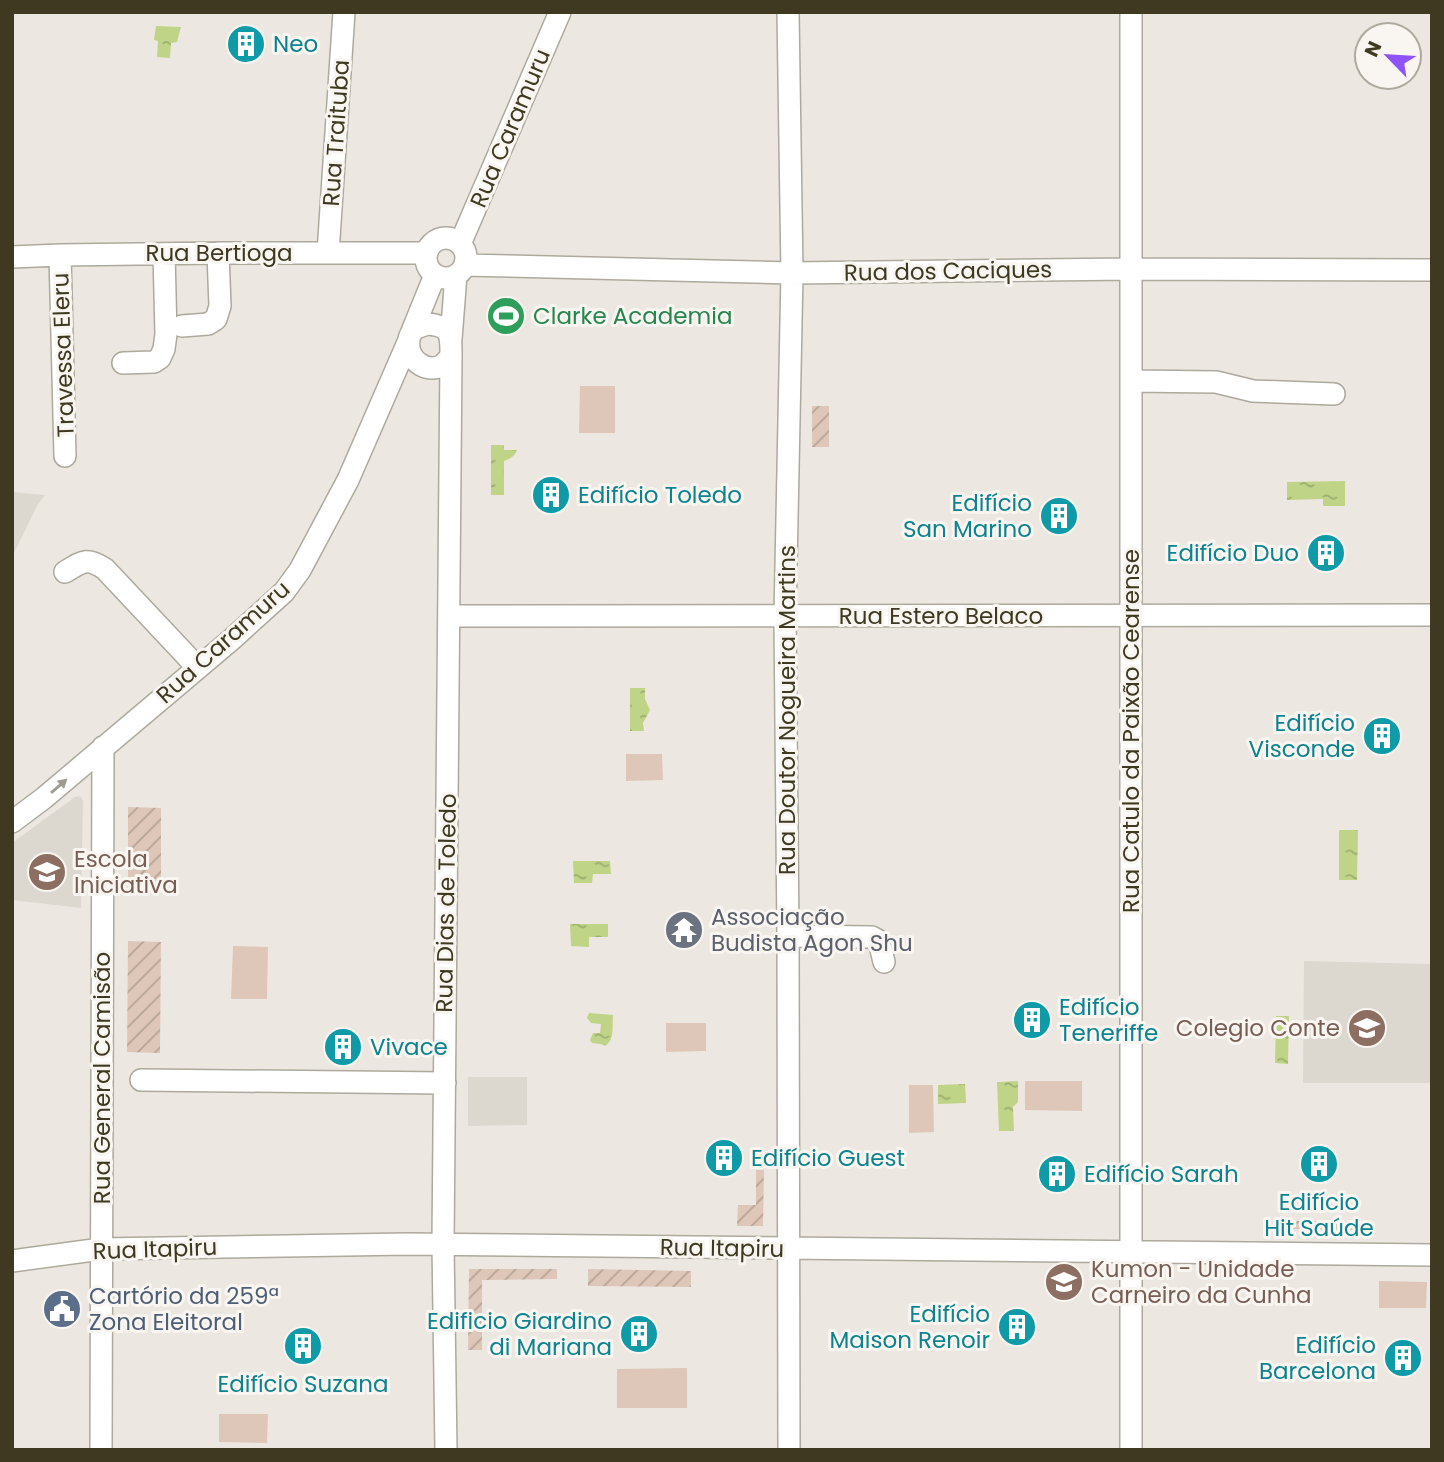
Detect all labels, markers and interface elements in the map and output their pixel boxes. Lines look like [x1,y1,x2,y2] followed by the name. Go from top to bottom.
[1353,21,1423,91] north arrow
[225,23,267,65] building icon: Neo
[273,28,318,60] place label: Neo
[1358,37,1388,61] text: N
[462,44,558,212] street label: Rua Caramuru
[315,59,357,207] street label: Rua Traituba
[145,237,293,269] street label: Rua Bertioga
[844,253,1052,289] street label: Rua dos Caciques
[44,272,82,438] street label: Travessa Eleru
[485,295,527,337] sports icon: Clarke Academia
[533,300,733,332] place label: Clarke Academia
[530,474,572,516] building icon: Edifício Toledo
[578,479,742,511] place label: Edifício Toledo
[903,487,1032,545] place label: Edifício San Marino
[1038,495,1080,537] building icon: Edifício San Marino
[1305,532,1347,574] building icon: Edifício Duo
[1167,537,1299,569] place label: Edifício Duo
[771,545,803,875] street label: Rua Doutor Nogueira Martins
[1115,549,1147,913] street label: Rua Catulo da Paixão Cearense
[149,573,297,711] street label: Rua Caramuru
[839,600,1043,632] street label: Rua Estero Belaco
[1249,707,1355,765] place label: Edifício Visconde
[1361,715,1403,757] building icon: Edifício Visconde
[50,778,68,794] one-way arrow
[428,793,464,1013] street label: Rua Dias de Toledo
[74,843,178,901] place label: Escola Iniciativa
[26,851,68,893] school or university icon: Escola Iniciativa
[711,901,913,959] place label: Associação Budista Agon Shu
[663,909,705,951] temple icon: Associação Budista Agon Shu
[86,952,118,1204] street label: Rua General Camisão
[1059,991,1158,1049] place label: Edifício Teneriffe
[1011,999,1053,1041] building icon: Edifício Teneriffe
[1346,1007,1388,1049] school or university icon: Colegio Conte
[1176,1012,1340,1044] place label: Colegio Conte
[322,1026,364,1068] building icon: Vivace
[370,1031,448,1063] place label: Vivace
[703,1137,745,1179] building icon: Edifício Guest
[751,1142,905,1174] place label: Edifício Guest
[1298,1143,1340,1185] building icon: Edifício Hit Saúde
[1036,1153,1078,1195] building icon: Edifício Sarah
[1084,1158,1239,1190] place label: Edifício Sarah
[1264,1186,1374,1244] place label: Edifício Hit Saúde
[92,1231,218,1267] street label: Rua Itapiru
[659,1231,785,1265] street label: Rua Itapiru
[1091,1253,1312,1311] place label: Kumon - Unidade Carneiro da Cunha
[1043,1261,1085,1303] school or university icon: Kumon - Unidade Carneiro da Cunha
[89,1280,279,1338] place label: Cartório da 259ª Zona Eleitoral
[41,1288,83,1330] public building icon: Cartório da 259ª Zona Eleitoral
[829,1298,990,1356] place label: Edifício Maison Renoir
[427,1305,612,1363] place label: Edificio Giardino di Mariana
[996,1306,1038,1348] building icon: Edifício Maison Renoir
[618,1313,660,1355] building icon: Edificio Giardino di Mariana
[282,1325,324,1367] building icon: Edifício Suzana
[1259,1329,1376,1387] place label: Edifício Barcelona
[1382,1337,1424,1379] building icon: Edifício Barcelona
[217,1368,389,1400] place label: Edifício Suzana

